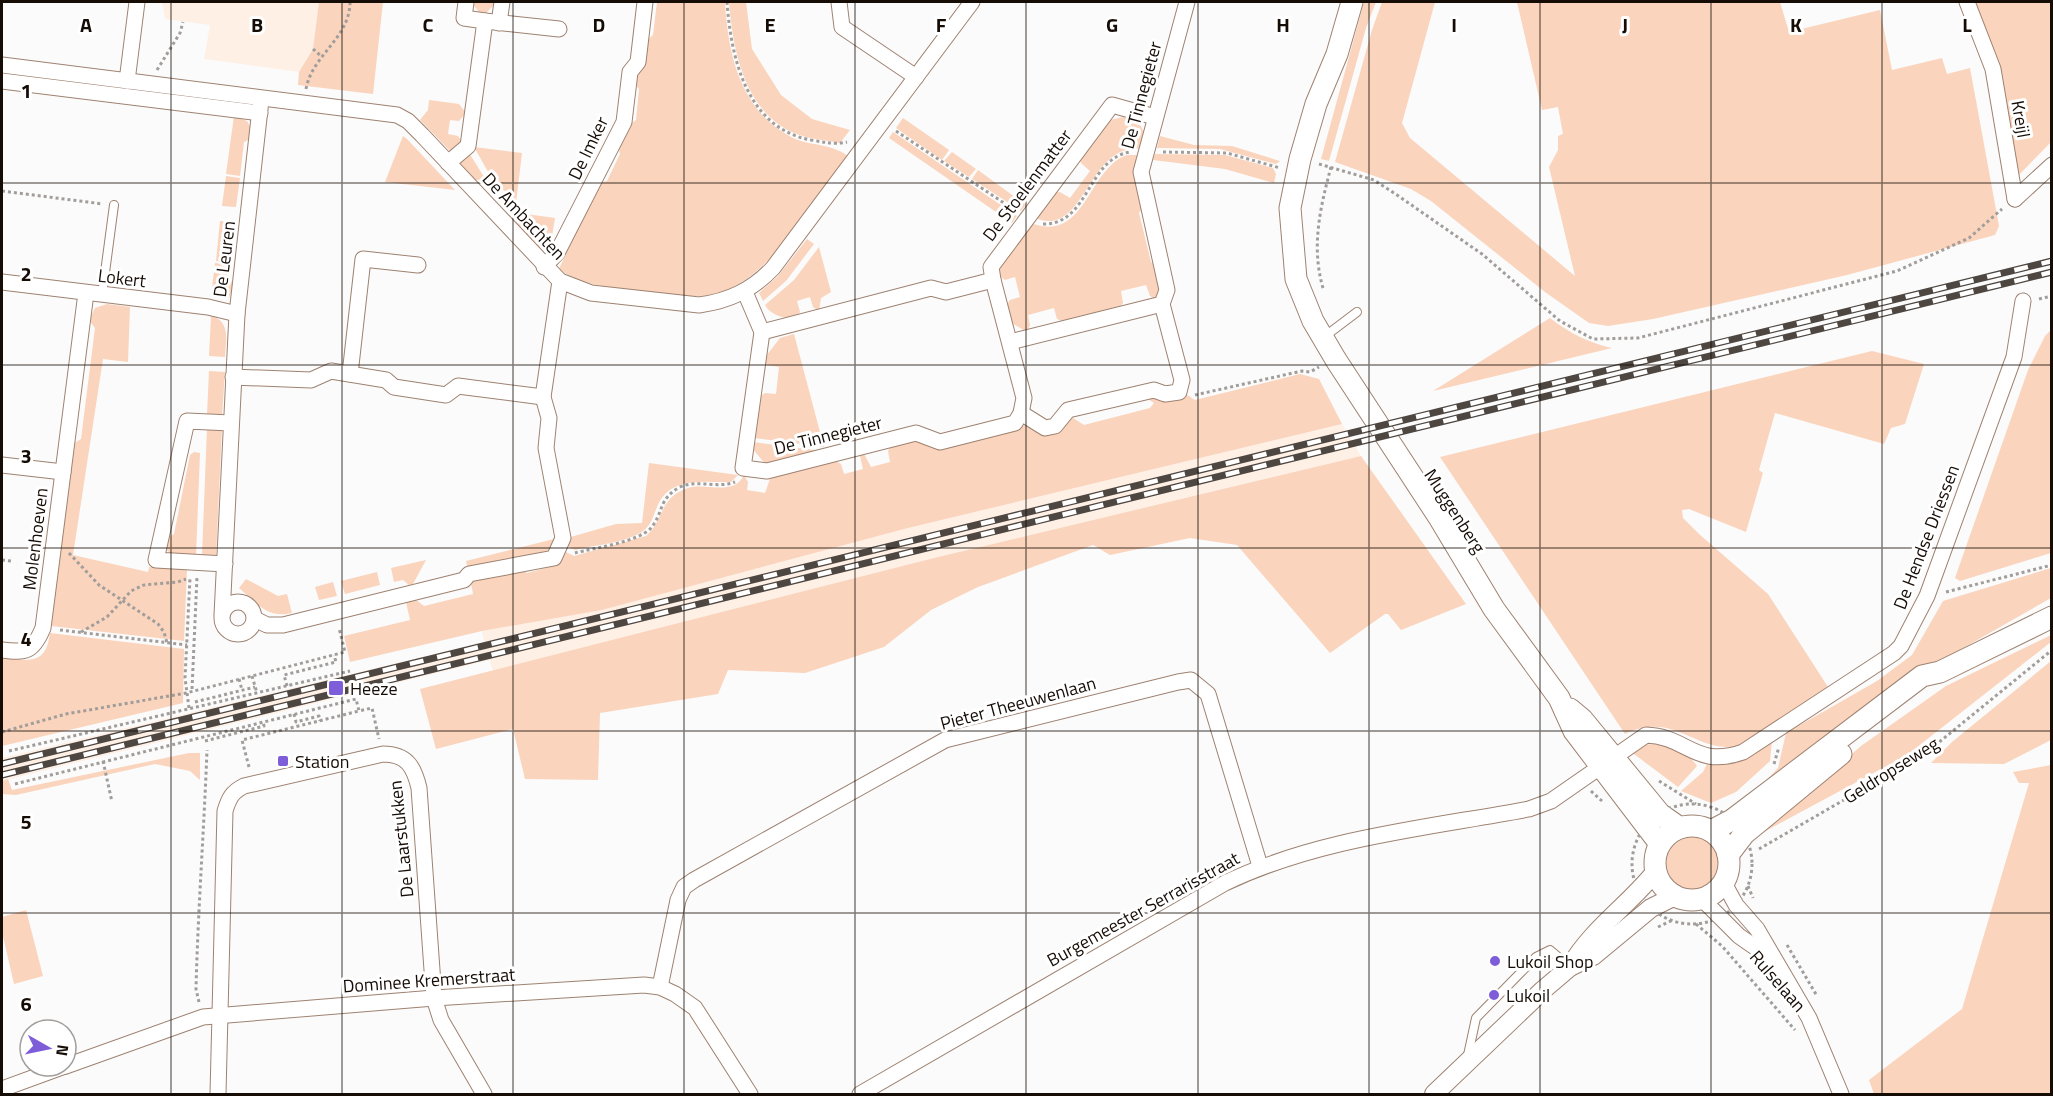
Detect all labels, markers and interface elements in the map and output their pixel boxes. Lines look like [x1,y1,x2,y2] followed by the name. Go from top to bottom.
[80,9,92,40] text: A
[251,9,263,40] text: B
[423,9,434,40] text: C
[593,9,605,40] text: D
[764,9,776,40] text: E
[936,9,947,40] text: F
[1106,9,1118,40] text: G
[1276,9,1290,40] text: H
[1451,9,1457,40] text: I
[1622,9,1628,40] text: J
[1790,9,1802,40] text: K
[1962,9,1972,40] text: L
[1114,38,1168,152] street label: De Tinnegieter
[20,75,32,106] text: 1
[2004,98,2038,140] street label: Kreijl
[561,112,615,184] street label: De Imker
[976,123,1078,247] street label: De Stoelenmatter
[476,166,572,266] street label: De Ambachten
[206,219,242,299] street label: De Leuren
[20,258,32,289] text: 2
[97,262,148,294] street label: Lokert
[771,409,885,461] street label: De Tinnegieter
[20,440,32,471] text: 3
[1886,461,1966,613] street label: De Hendse Driessen
[1418,463,1492,559] street label: Muggenberg
[15,486,55,592] street label: Molenhoeven
[20,623,32,654] text: 4
[937,669,1099,737] street label: Pieter Theeuwenlaan
[350,675,397,702] place label: Heeze
[327,679,345,697] marker: Heeze
[1838,730,1944,810] street label: Geldropseweg
[295,748,349,775] place label: Station
[276,754,290,768] marker: Station
[381,779,421,899] street label: De Laarstukken
[20,806,32,837] text: 5
[1042,844,1245,973] street label: Burgemeester Serrarisstraat
[1744,944,1812,1018] street label: Rulselaan
[1507,948,1593,975] place label: Lukoil Shop
[1488,954,1502,968] marker: Lukoil Shop
[342,960,517,999] street label: Dominee Kremerstraat
[1506,982,1550,1009] place label: Lukoil
[20,988,32,1019] text: 6
[1487,988,1501,1002] marker: Lukoil
[18,1018,78,1078] north arrow
[50,1043,76,1058] text: N

